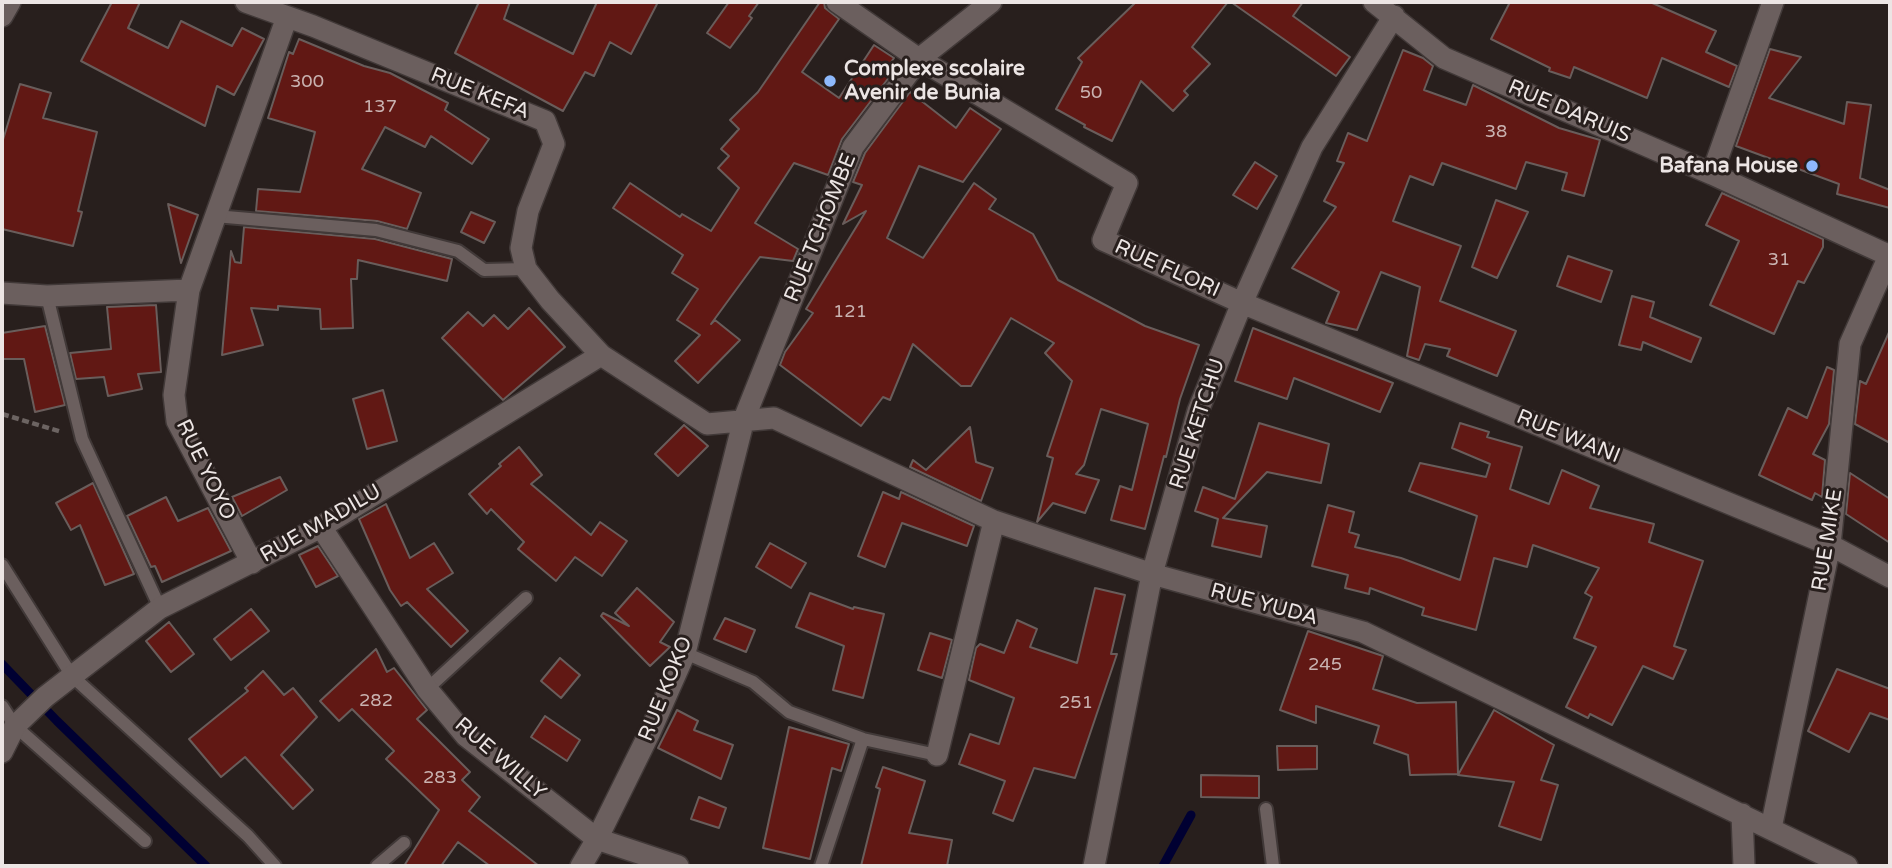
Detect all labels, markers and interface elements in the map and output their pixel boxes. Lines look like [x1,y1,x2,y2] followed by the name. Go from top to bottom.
[844,56,1025,106] place label: Complexe scolaire Avenir de Bunia
[427,63,533,125] street label: RUE KEFA
[290,71,324,93] house number: 300
[822,73,838,89] marker: Complexe scolaire Avenir de Bunia
[1504,75,1634,149] street label: RUE DARUIS
[1080,82,1102,104] house number: 50
[363,96,397,118] house number: 137
[1485,121,1507,143] house number: 38
[780,150,862,306] street label: RUE TCHOMBE
[1659,153,1798,179] place label: Bafana House
[1804,158,1820,174] marker: Bafana House
[1110,235,1224,303] street label: RUE FLORI
[1768,249,1790,271] house number: 31
[833,301,867,323] house number: 121
[1165,356,1231,492] street label: RUE KETCHU
[1513,405,1623,469] street label: RUE WANI
[170,416,240,524] street label: RUE YOYO
[256,479,386,569] street label: RUE MADILU
[1807,487,1849,593] street label: RUE MIKE
[1208,579,1320,631] street label: RUE YUDA
[634,633,698,745] street label: RUE KOKO
[1308,654,1342,676] house number: 245
[359,690,393,712] house number: 282
[1059,692,1093,714] house number: 251
[449,713,551,805] street label: RUE WILLY
[423,767,457,789] house number: 283

